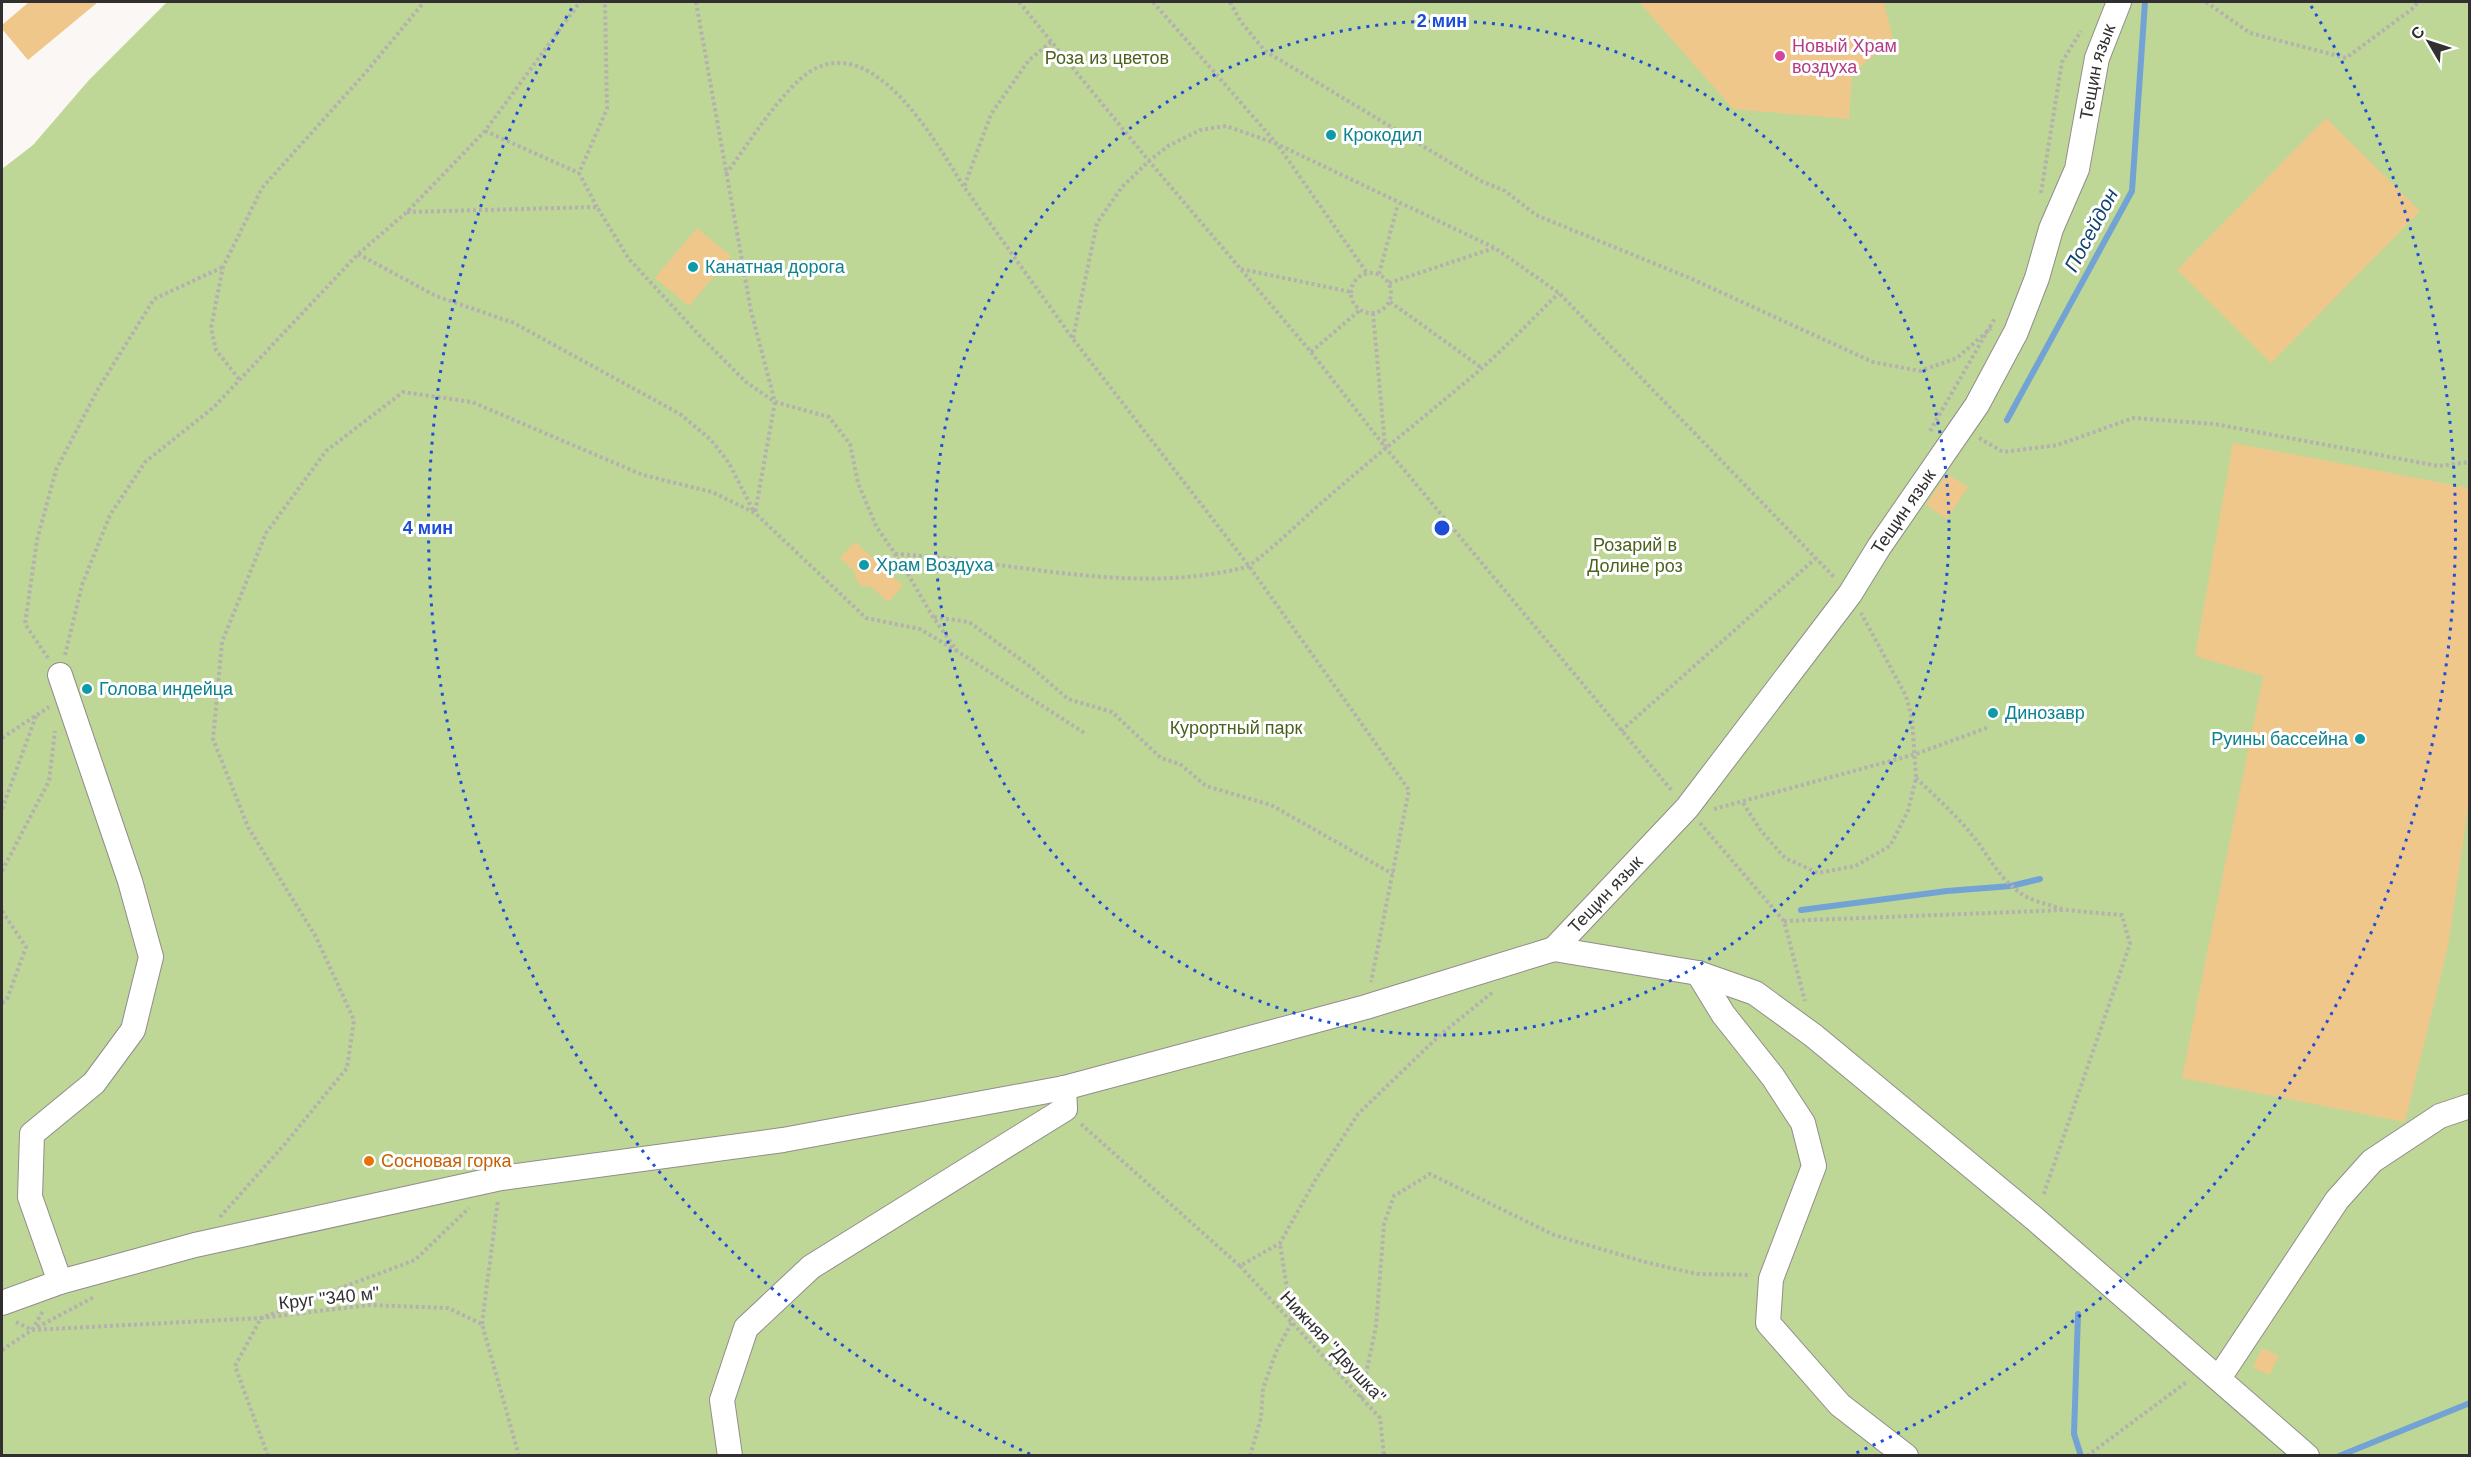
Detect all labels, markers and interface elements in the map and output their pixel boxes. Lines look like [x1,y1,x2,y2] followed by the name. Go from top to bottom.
[1417,11,1467,31] text: 2 мин
[2399,12,2459,72] north arrow
[2076,21,2119,122] street label: Тещин язык
[2407,23,2428,43] text: С
[1792,36,1897,77] place label: Новый Храм воздуха
[1045,48,1169,68] park label: Роза из цветов
[1773,49,1787,63] marker: Новый Храм воздуха
[1343,125,1422,145] place label: Крокодил
[1324,128,1338,142] marker: Крокодил
[2060,185,2122,275] water label: Посейдон
[705,257,846,277] place label: Канатная дорога
[686,260,700,274] marker: Канатная дорога
[1867,465,1940,558] street label: Тещин язык
[403,518,453,538] text: 4 мин
[1432,518,1452,538] centre of rings
[1587,535,1683,576] park label: Розарий в Долине роз
[876,555,994,575] place label: Храм Воздуха
[857,558,871,572] marker: Храм Воздуха
[99,679,234,699] place label: Голова индейца
[80,682,94,696] marker: Голова индейца
[2005,703,2085,723] place label: Динозавр
[1986,706,2000,720] marker: Динозавр
[1170,718,1302,738] park label: Курортный парк
[2211,729,2349,749] place label: Руины бассейна
[2353,732,2367,746] marker: Руины бассейна
[1564,852,1647,937] street label: Тещин язык
[381,1151,513,1171] place label: Сосновая горка
[362,1154,376,1168] marker: Сосновая горка
[278,1283,380,1313] street label: Круг "340 м"
[1276,1287,1390,1407] street label: Нижняя "Двушка"

